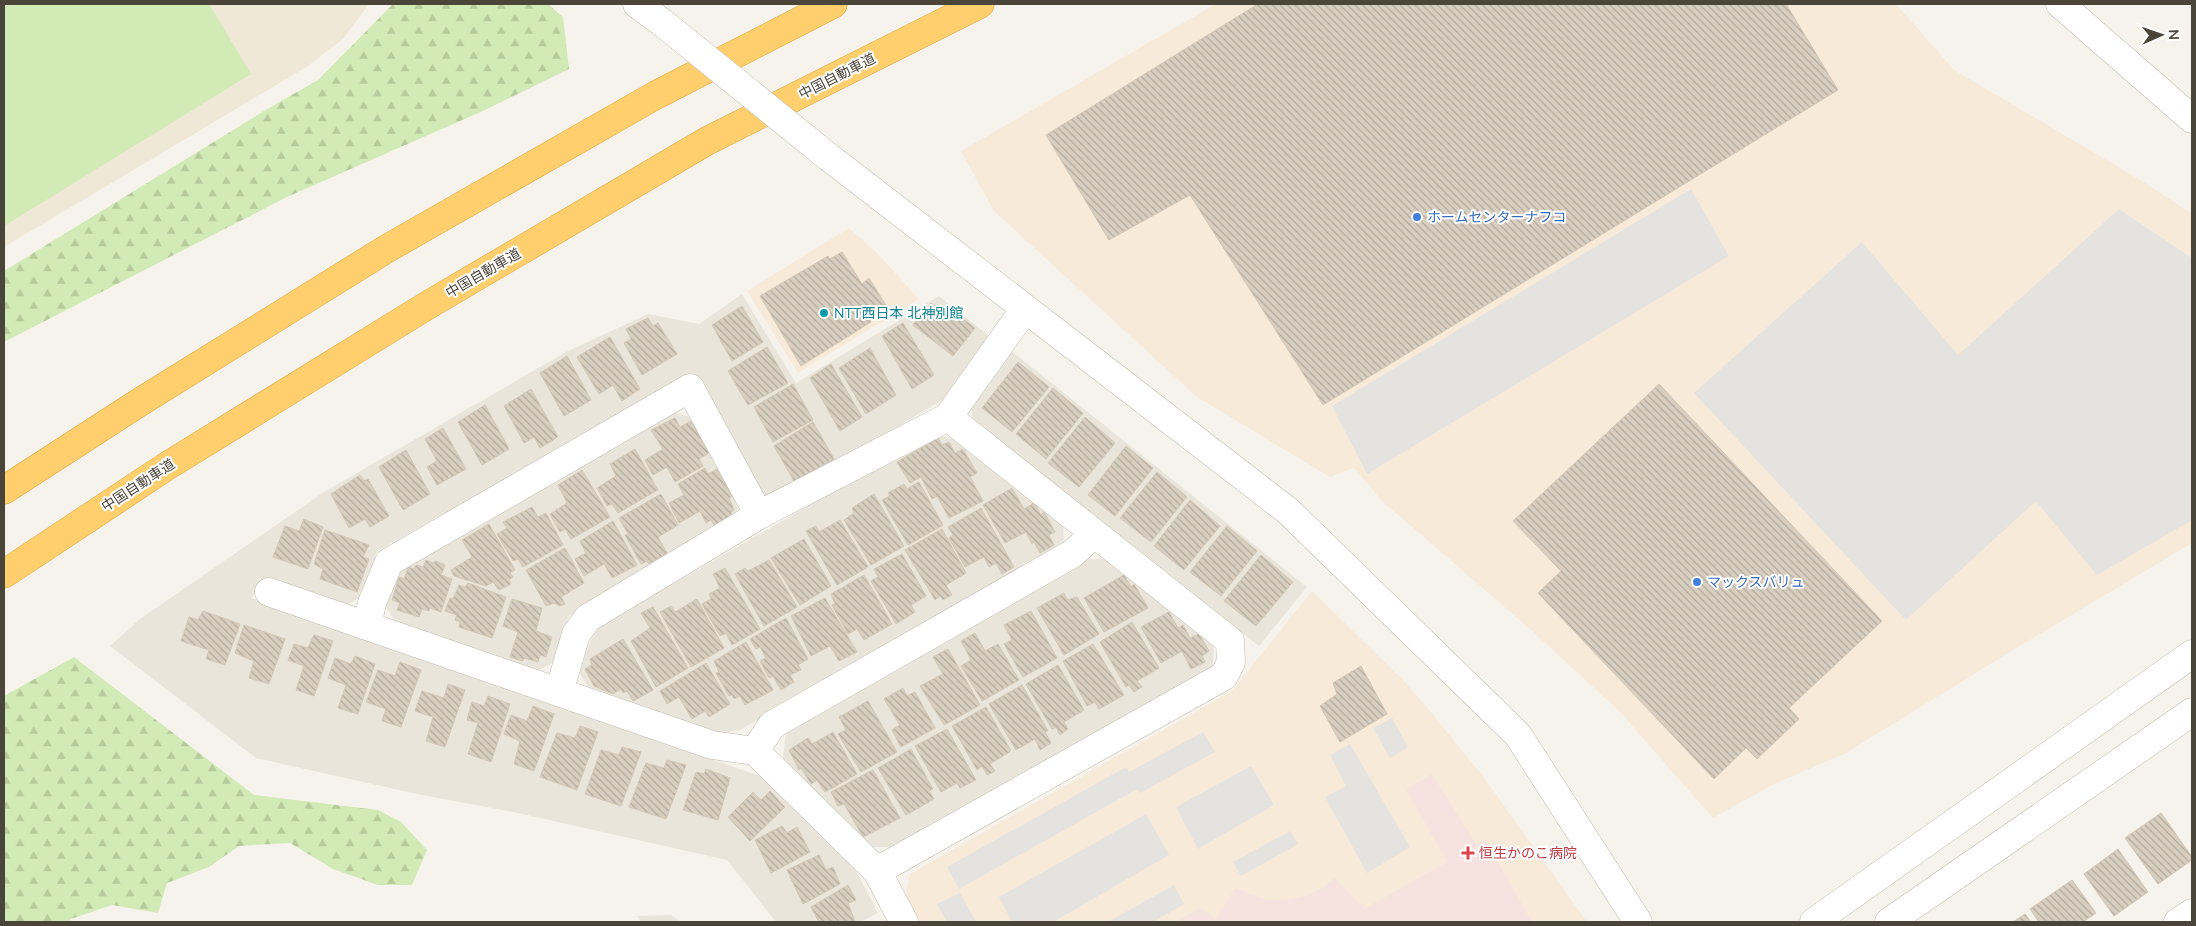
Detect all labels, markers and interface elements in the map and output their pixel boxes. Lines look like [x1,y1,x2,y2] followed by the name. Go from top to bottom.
[2136,10,2186,60] north arrow
[2165,29,2183,40] text: N
[795,49,879,103] street label: 中国自動車道
[1427,208,1567,226] place label: ホームセンターナフコ
[1411,211,1423,223] marker: ホームセンターナフコ
[442,244,524,302] street label: 中国自動車道
[834,304,963,322] place label: NTT西日本 北神別館
[818,307,830,319] marker: NTT西日本 北神別館
[98,455,178,515] street label: 中国自動車道
[1707,573,1805,591] place label: マックスバリュ
[1691,576,1703,588] marker: マックスバリュ
[1479,844,1577,862] place label: 恒生かのこ病院
[1461,846,1475,860] marker: 恒生かのこ病院

